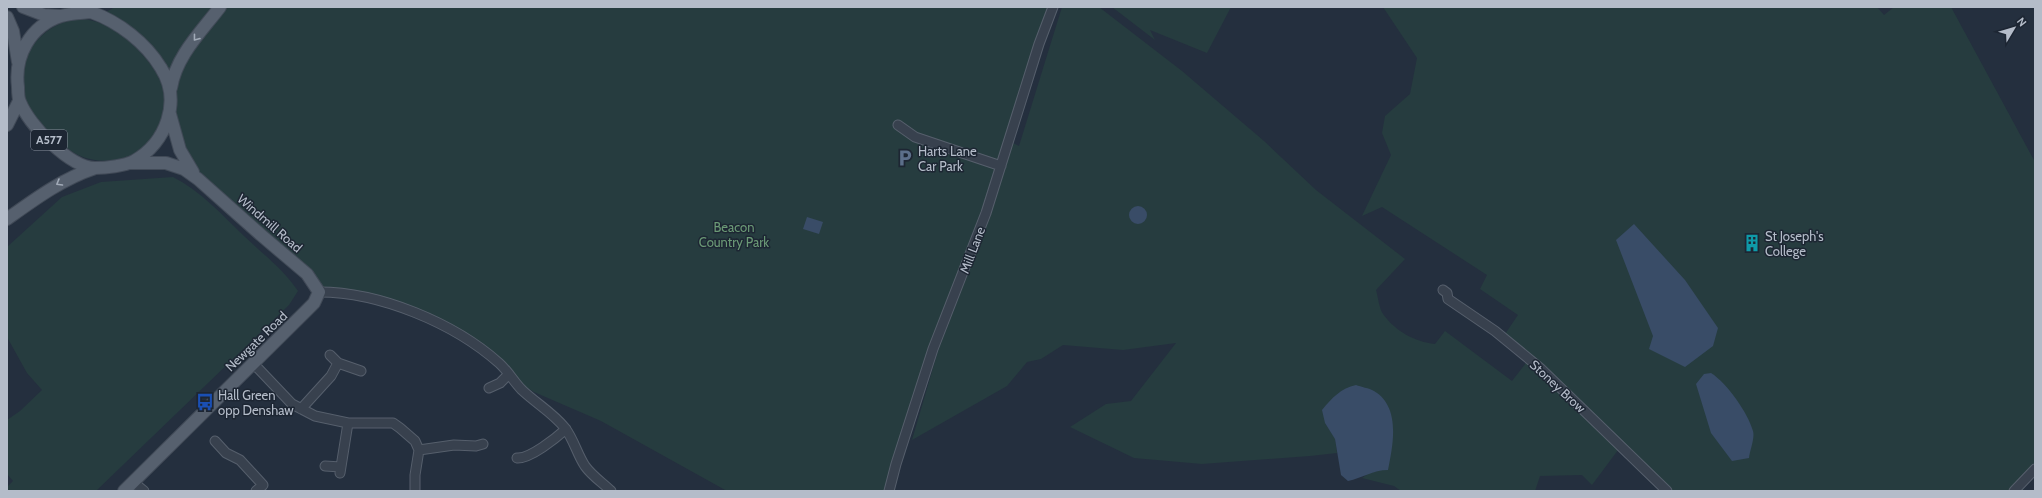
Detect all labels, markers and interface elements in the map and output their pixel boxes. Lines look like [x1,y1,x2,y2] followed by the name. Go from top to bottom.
[1994,8,2034,48] north arrow
[2014,14,2030,29] text: N
[194,33,201,40] one-way arrow
[31,130,67,150] road number: A577
[918,143,977,174] place label: Harts Lane Car Park
[895,148,915,168] parking icon: Harts Lane Car Park
[56,179,63,186] one-way arrow
[234,190,306,256] street label: Windmill Road
[699,219,769,250] park label: Beacon Country Park
[956,224,988,276] street label: Mill Lane
[1765,228,1824,259] place label: St Joseph's College
[1742,233,1762,253] building icon: St Joseph's College
[222,308,290,374] street label: Newgate Road
[1527,356,1590,416] street label: Stoney Brow
[218,387,294,418] place label: Hall Green opp Denshaw
[195,392,215,412] bus stop icon: Hall Green opp Denshaw

